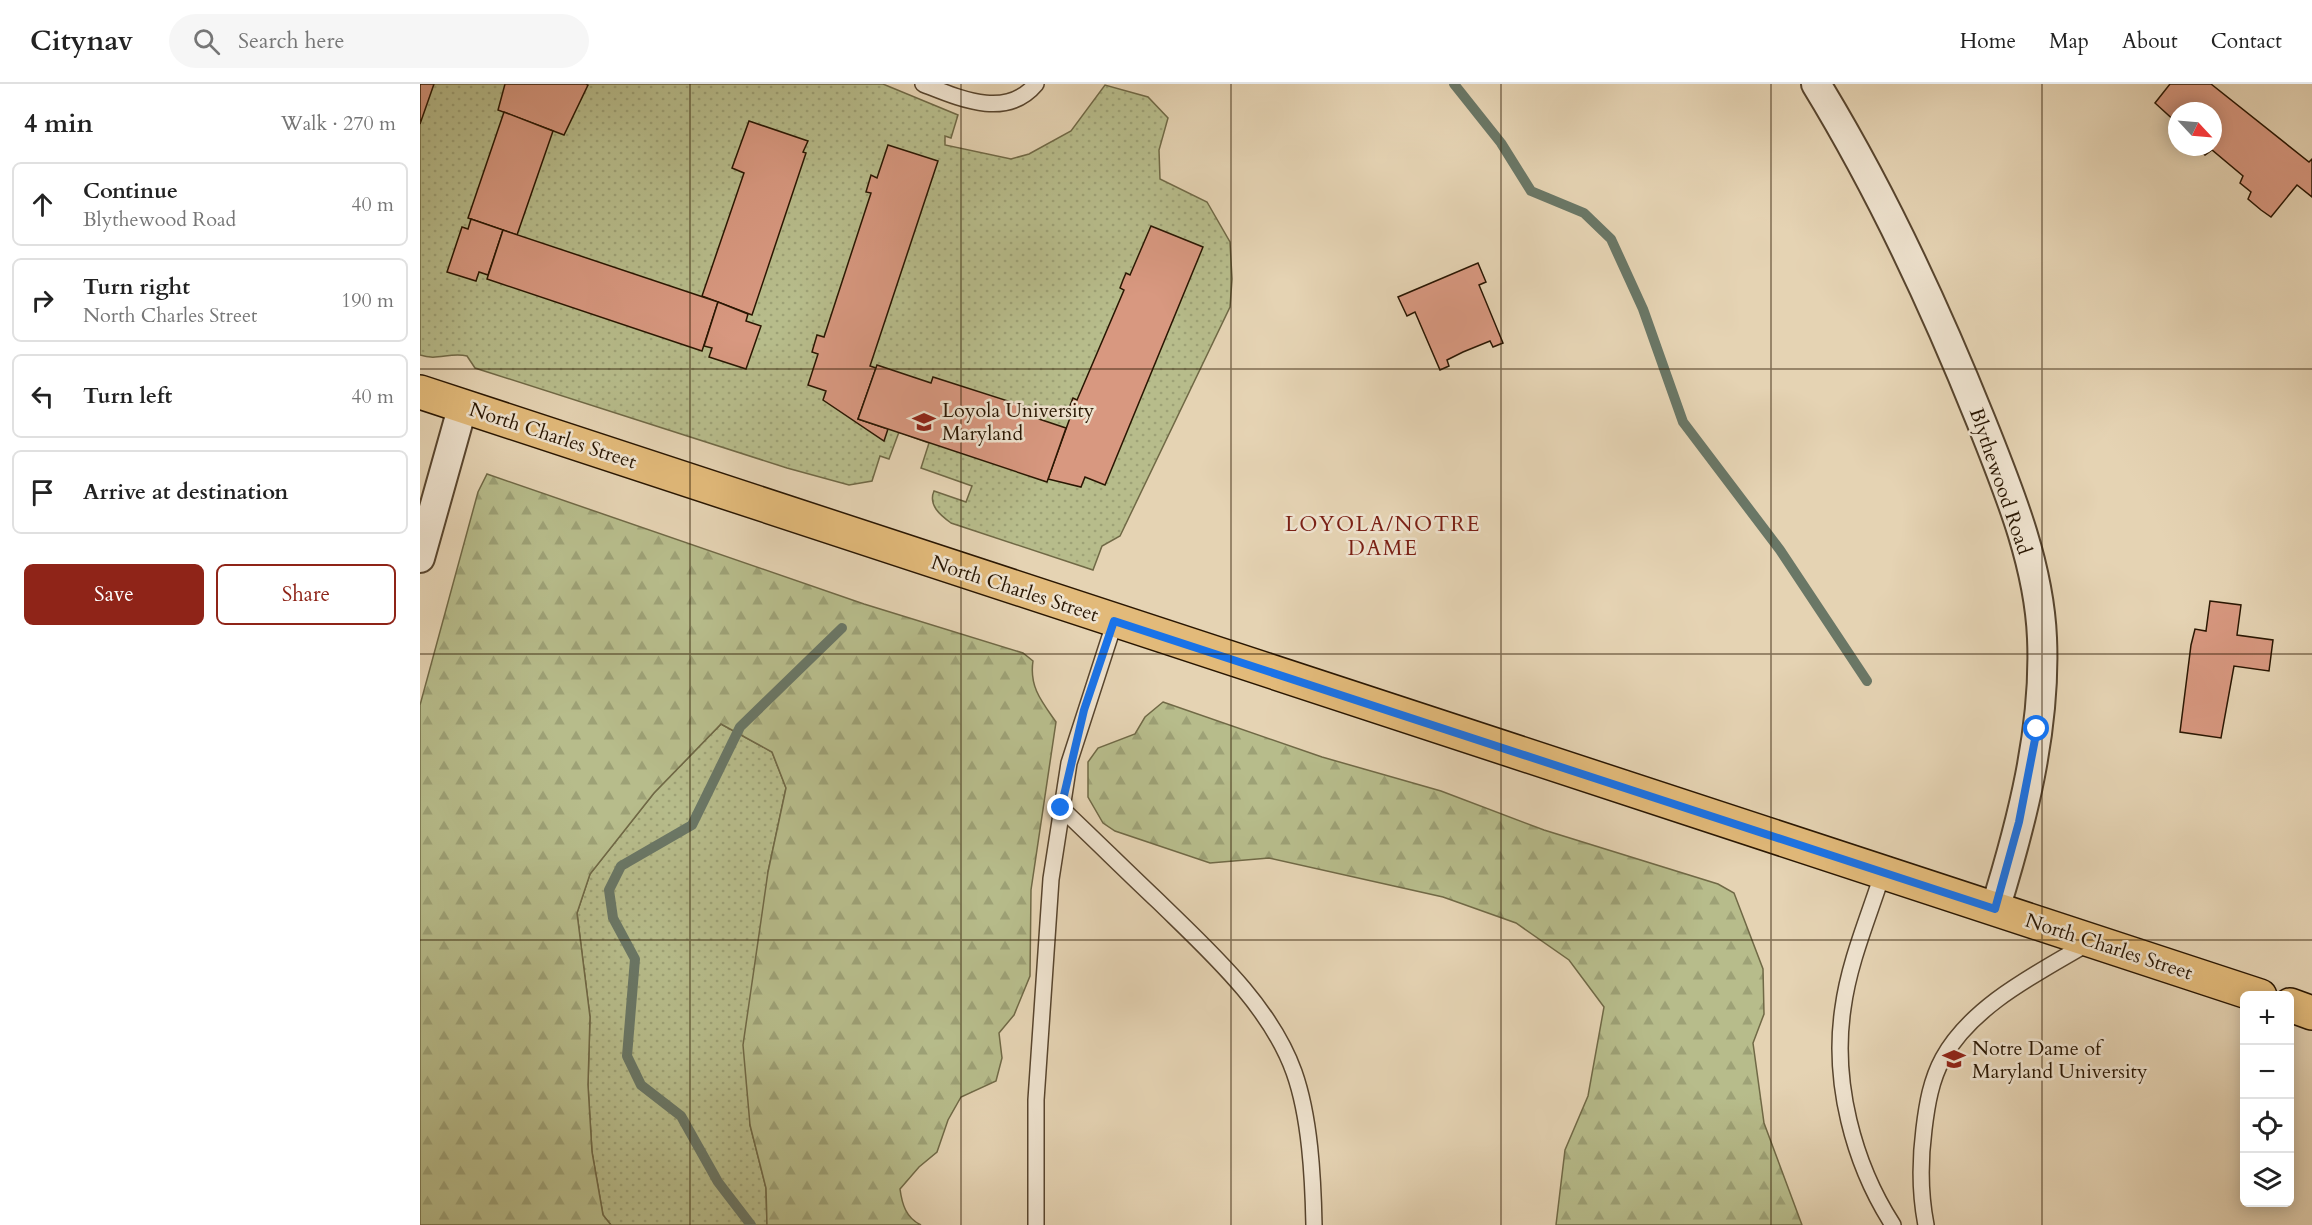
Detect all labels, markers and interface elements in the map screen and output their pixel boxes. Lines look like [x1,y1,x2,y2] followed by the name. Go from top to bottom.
[169,14,589,68] search box
[30,22,133,60] text: Citynav
[190,25,223,58] icon: search
[238,26,345,56] text: Search here
[1960,27,2016,56] text: Home
[2049,27,2089,56] text: Map
[2122,27,2178,56] text: About
[2211,27,2282,56] text: Contact
[2168,102,2222,156] north arrow
[24,106,93,141] text: 4 min
[281,110,396,137] text: Walk · 270 m
[83,176,178,206] text: Continue
[26,188,59,221] icon: ahead
[351,191,394,218] text: 40 m
[83,206,236,233] text: Blythewood Road
[83,272,190,302] text: Turn right
[26,284,59,317] icon: right
[341,287,394,314] text: 190 m
[83,302,257,329] text: North Charles Street
[26,380,59,413] icon: left
[83,381,172,411] text: Turn left
[351,383,394,410] text: 40 m
[466,396,641,475] street label: North Charles Street
[942,397,1095,447] place label: Loyola University Maryland
[1963,404,2038,558] street label: Blythewood Road
[911,409,937,435] school or university icon: Loyola University Maryland
[26,476,59,509] icon: arrive
[83,477,288,507] text: Arrive at destination
[1285,510,1481,563] district label: LOYOLA/NOTRE DAME
[928,549,1103,628] street label: North Charles Street
[24,564,204,625] button: Save
[216,564,396,625] button: Share
[2023,715,2049,741] route start
[1047,794,1073,820] route end
[2022,907,2197,986] street label: North Charles Street
[2240,991,2294,1207] map controls
[2240,991,2294,1045] button: +
[1972,1035,2148,1085] place label: Notre Dame of Maryland University
[2240,1045,2294,1099] button: −
[1941,1046,1967,1072] school or university icon: Notre Dame of Maryland University
[2240,1099,2294,1153] button: locate
[2240,1153,2294,1207] button: layers

